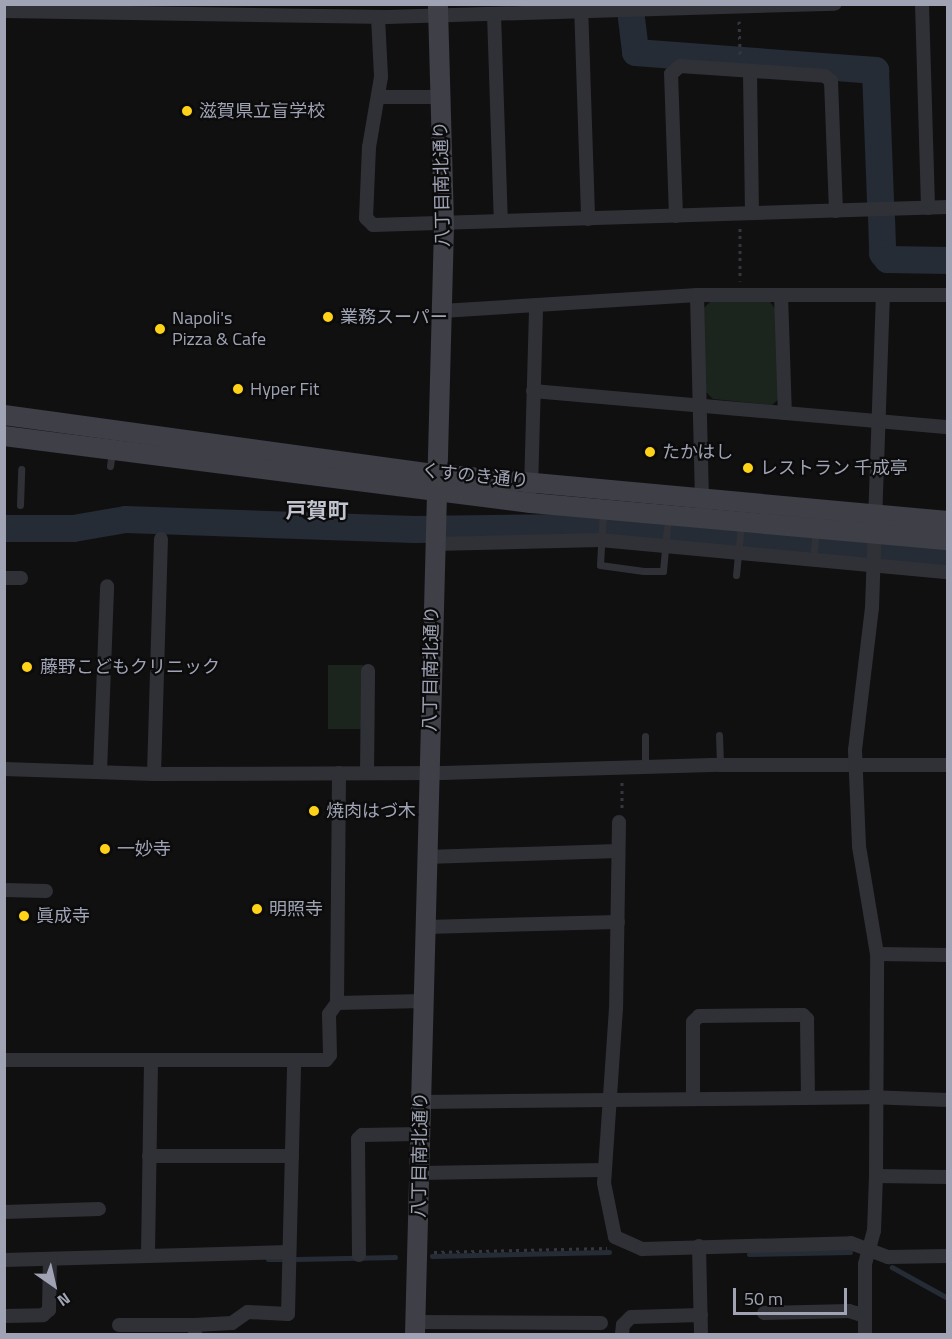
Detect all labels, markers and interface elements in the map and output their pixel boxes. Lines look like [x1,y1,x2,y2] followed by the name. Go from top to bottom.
[199,100,325,122] place label: 滋賀県立盲学校
[180,104,194,118] marker: 滋賀県立盲学校
[430,121,454,247] street label: 八丁目南北通り
[340,306,448,328] place label: 業務スーパー
[172,308,266,350] place label: Napoli's Pizza & Cafe
[321,310,335,324] marker: 業務スーパー
[153,322,167,336] marker: Napoli's Pizza & Cafe
[250,378,319,400] place label: Hyper Fit
[231,382,245,396] marker: Hyper Fit
[662,441,734,463] place label: たかはし
[643,445,657,459] marker: たかはし
[760,457,908,479] place label: レストラン 千成亭
[420,460,530,492] street label: くすのき通り
[741,461,755,475] marker: レストラン 千成亭
[286,497,348,523] district label: 戸賀町
[419,606,443,732] street label: 八丁目南北通り
[40,656,220,678] place label: 藤野こどもクリニック
[18,658,36,676] marker: 藤野こどもクリニック
[326,800,416,822] place label: 焼肉はづ木
[307,804,321,818] marker: 焼肉はづ木
[117,838,171,860] place label: 一妙寺
[98,842,112,856] marker: 一妙寺
[269,898,323,920] place label: 明照寺
[250,902,264,916] marker: 明照寺
[36,905,90,927] place label: 眞成寺
[17,909,31,923] marker: 眞成寺
[408,1092,432,1218] street label: 八丁目南北通り
[24,1255,84,1315] north arrow
[736,1276,850,1314] scale bar
[744,1285,783,1312] text: 50 m
[53,1287,75,1313] text: N

